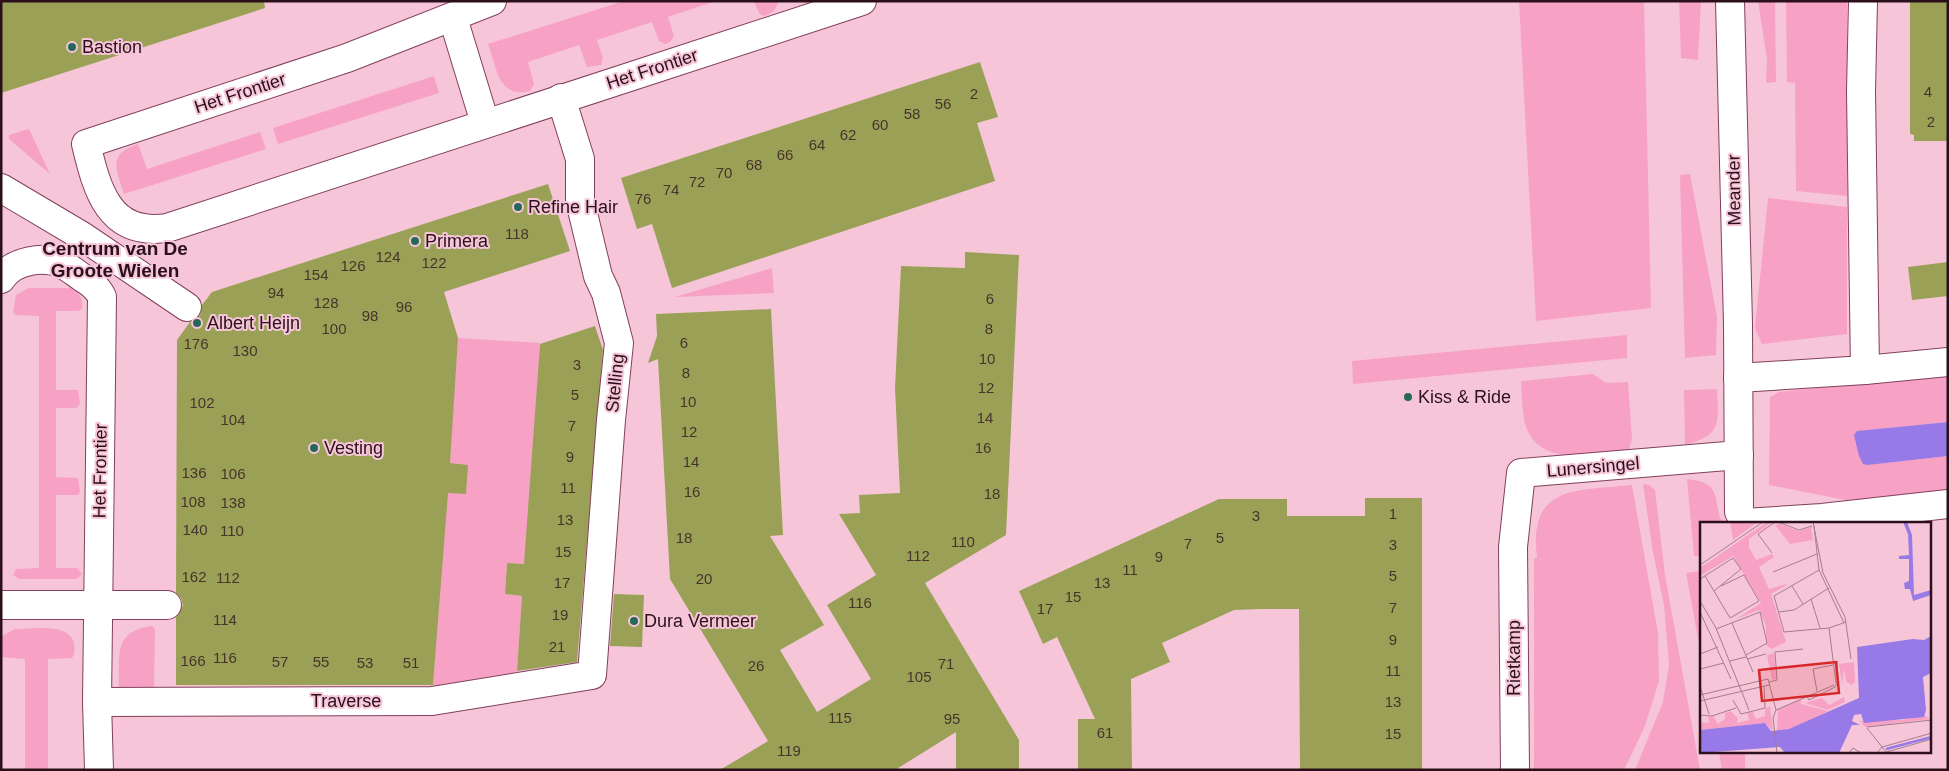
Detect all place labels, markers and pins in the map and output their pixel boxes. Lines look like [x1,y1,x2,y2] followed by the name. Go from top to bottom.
[82,37,142,57] place label: Bastion
[66,41,78,53] marker: Bastion
[528,197,618,217] place label: Refine Hair
[512,201,524,213] marker: Refine Hair
[425,231,489,251] place label: Primera
[409,235,421,247] marker: Primera
[207,313,300,333] place label: Albert Heijn
[191,317,203,329] marker: Albert Heijn
[1418,387,1511,407] place label: Kiss & Ride
[1402,391,1414,403] marker: Kiss & Ride
[324,438,383,458] place label: Vesting
[308,442,320,454] marker: Vesting
[644,611,756,631] place label: Dura Vermeer
[628,615,640,627] marker: Dura Vermeer

